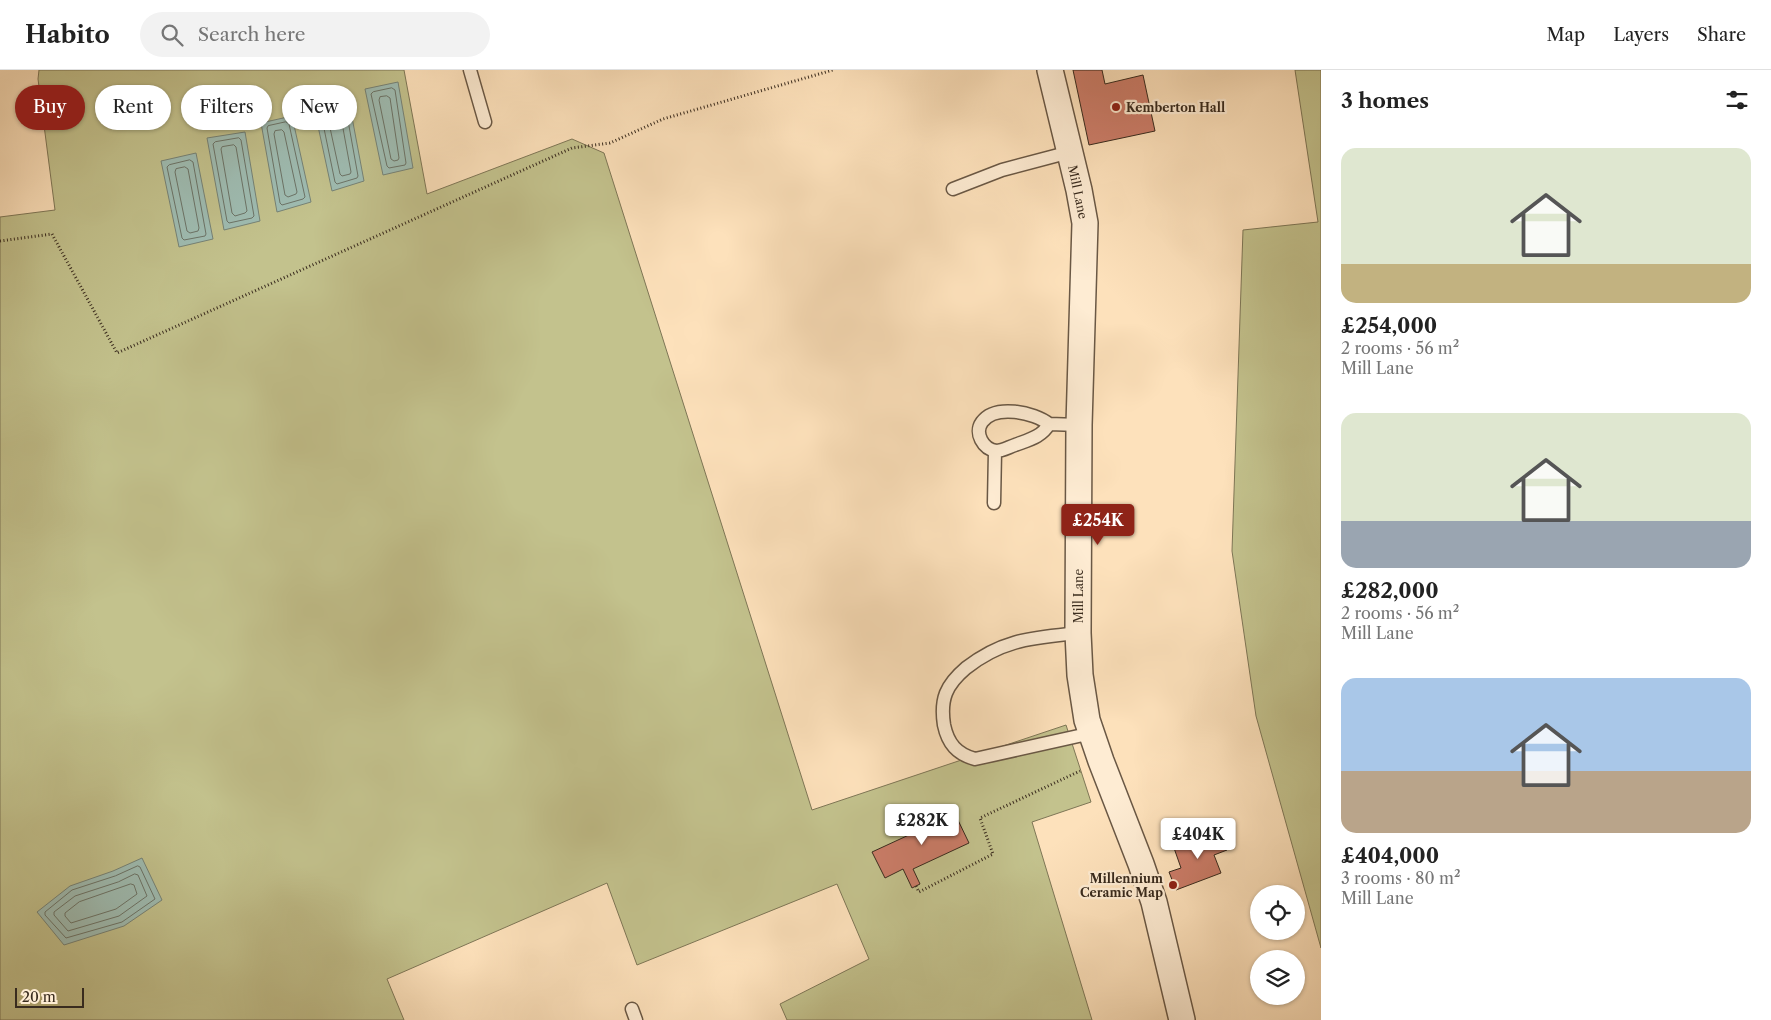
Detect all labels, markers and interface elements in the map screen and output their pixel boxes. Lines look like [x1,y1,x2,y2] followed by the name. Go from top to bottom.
[140,12,490,57] search box
[25,20,110,49] text: Habito
[158,21,186,49] icon: search
[198,23,305,46] text: Search here
[1547,24,1585,46] text: Map
[1613,24,1669,46] text: Layers
[1697,24,1746,46] text: Share
[15,85,85,130] chip: Buy
[95,85,171,130] chip: Rent
[181,85,272,130] chip: Filters
[282,85,357,130] chip: New
[1723,86,1751,114] icon: filters
[1341,88,1429,113] text: 3 homes
[1126,100,1225,115] place label: Kemberton Hall
[1110,101,1122,113] marker: Kemberton Hall
[1065,164,1091,220] street label: Mill Lane
[1501,180,1591,270] icon: home
[1341,313,1437,338] text: £254,000
[1341,338,1459,358] text: 2 rooms · 56 m²
[1341,358,1414,378] text: Mill Lane
[1501,445,1591,535] icon: home
[1063,504,1133,546] pin: £254K
[1072,510,1124,530] text: £254K
[1071,568,1086,623] street label: Mill Lane
[1341,578,1439,603] text: £282,000
[1341,603,1459,623] text: 2 rooms · 56 m²
[1341,623,1414,643] text: Mill Lane
[1501,710,1591,800] icon: home
[887,804,957,846] pin: £282K
[896,810,948,830] text: £282K
[1163,818,1233,860] pin: £404K
[1172,824,1224,844] text: £404K
[1341,843,1439,868] text: £404,000
[1341,868,1460,888] text: 3 rooms · 80 m²
[1080,871,1163,900] place label: Millennium Ceramic Map
[1167,879,1179,891] marker: Millennium Ceramic Map
[1250,885,1305,1005] map controls
[1250,885,1305,940] button: locate
[1341,888,1414,908] text: Mill Lane
[1250,950,1305,1005] button: layers
[15,985,84,1008] scale bar
[22,988,56,1006] text: 20 m

